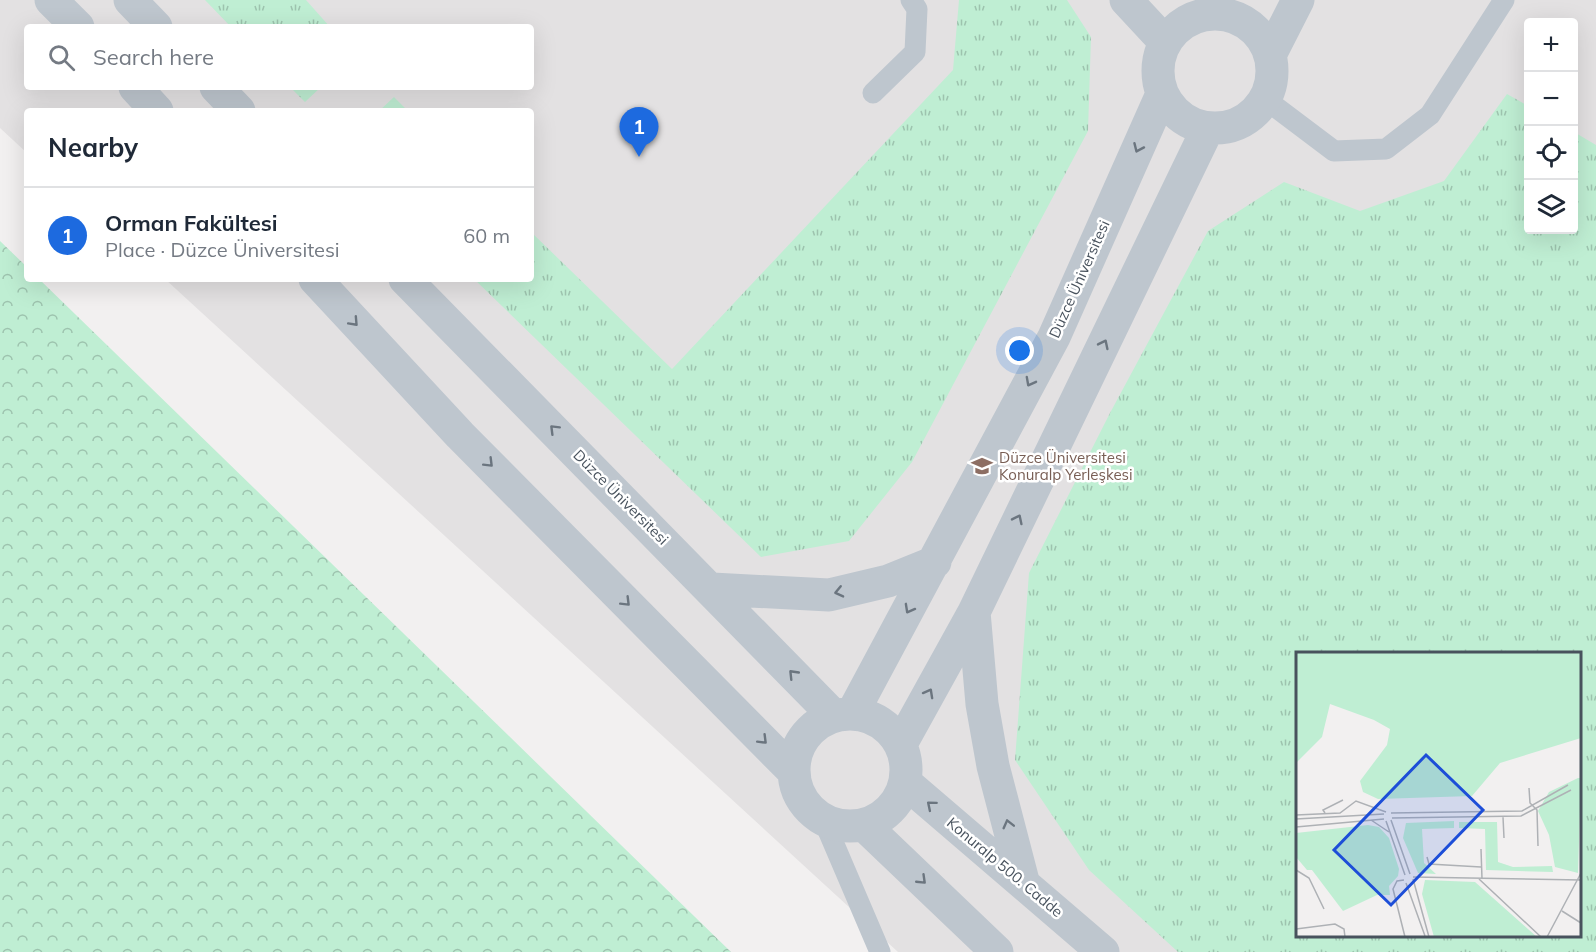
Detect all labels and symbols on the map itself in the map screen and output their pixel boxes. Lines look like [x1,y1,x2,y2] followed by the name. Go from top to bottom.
[620,108,658,157] pin: 1
[1134,141,1146,152] one-way arrow
[1045,217,1113,341] street label: Düzce Üniversitesi
[347,314,358,325] one-way arrow
[1005,336,1034,365] your location
[1096,339,1108,350] one-way arrow
[1026,375,1037,386] one-way arrow
[550,426,561,436] one-way arrow
[569,445,673,549] street label: Düzce Üniversitesi
[999,448,1133,484] place label: Düzce Üniversitesi Konuralp Yerleşkesi
[970,454,994,478] school or university icon: Düzce Üniversitesi Konuralp Yerleşkesi
[481,456,492,467] one-way arrow
[1011,515,1023,526] one-way arrow
[834,585,844,598] one-way arrow
[618,594,629,605] one-way arrow
[905,603,916,614] one-way arrow
[1296,652,1581,937] inset map
[789,670,800,680] one-way arrow
[922,688,933,699] one-way arrow
[756,733,767,744] one-way arrow
[927,801,938,812] one-way arrow
[943,813,1067,921] street label: Konuralp 500. Cadde
[1003,820,1016,830] one-way arrow
[914,873,925,884] one-way arrow

